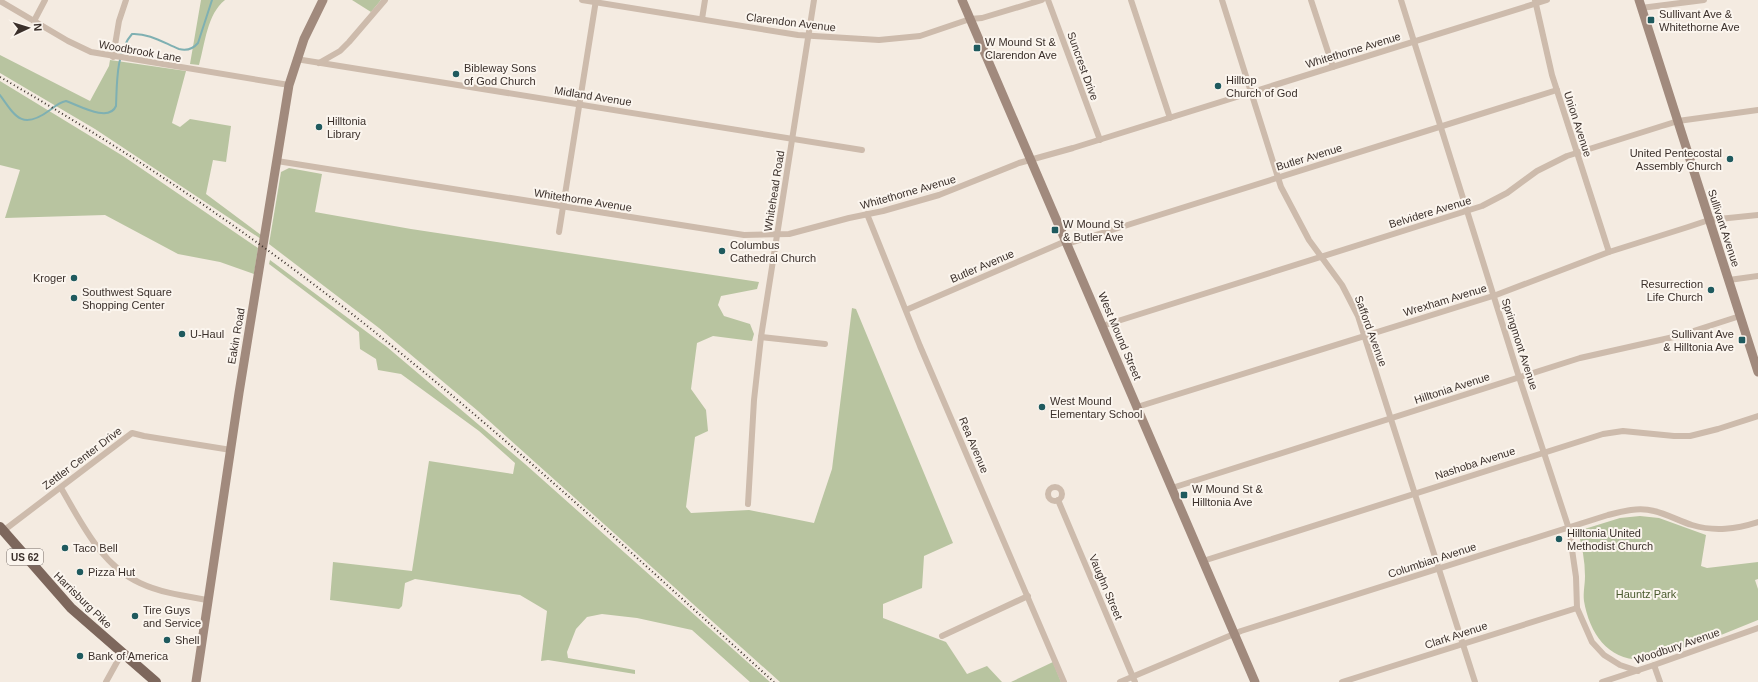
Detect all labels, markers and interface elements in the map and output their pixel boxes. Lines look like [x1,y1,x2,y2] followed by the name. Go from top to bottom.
[8,8,48,48] north arrow
[1659,8,1740,33] place label: Sullivant Ave & Whitethorne Ave
[745,11,837,33] street label: Clarendon Avenue
[1646,15,1656,25] marker: Sullivant Ave & Whitethorne Ave
[32,23,44,32] text: N
[1065,30,1101,102] street label: Suncrest Drive
[1304,30,1402,70] street label: Whitethorne Avenue
[985,36,1057,61] place label: W Mound St & Clarendon Ave
[98,38,182,64] street label: Woodbrook Lane
[972,43,982,53] marker: W Mound St & Clarendon Ave
[464,62,537,87] place label: Bibleway Sons of God Church
[451,69,461,79] marker: Bibleway Sons of God Church
[1226,74,1298,99] place label: Hilltop Church of God
[1213,81,1223,91] marker: Hilltop Church of God
[553,84,633,108] street label: Midland Avenue
[1562,90,1594,158] street label: Union Avenue
[327,115,367,140] place label: Hilltonia Library
[314,122,324,132] marker: Hilltonia Library
[1275,141,1343,173] street label: Butler Avenue
[1630,147,1722,172] place label: United Pentecostal Assembly Church
[762,150,786,232] street label: Whitehead Road
[1725,154,1735,164] marker: United Pentecostal Assembly Church
[859,173,957,211] street label: Whitethorne Avenue
[533,186,633,214] street label: Whitethorne Avenue
[1706,188,1742,268] street label: Sullivant Avenue
[1387,194,1473,230] street label: Belvidere Avenue
[1063,218,1124,243] place label: W Mound St & Butler Ave
[1050,225,1060,235] marker: W Mound St & Butler Ave
[730,239,816,264] place label: Columbus Cathedral Church
[717,246,727,256] marker: Columbus Cathedral Church
[948,247,1016,285] street label: Butler Avenue
[33,272,66,284] place label: Kroger
[69,273,79,283] marker: Kroger
[1641,278,1703,303] place label: Resurrection Life Church
[1402,282,1488,318] street label: Wrexham Avenue
[1706,285,1716,295] marker: Resurrection Life Church
[82,286,172,311] place label: Southwest Square Shopping Center
[1096,290,1144,382] street label: West Mound Street
[69,293,79,303] marker: Southwest Square Shopping Center
[1353,294,1389,368] street label: Safford Avenue
[1499,297,1541,391] street label: Springmont Avenue
[225,307,247,365] street label: Eakin Road
[190,328,224,340] place label: U-Haul
[1663,328,1734,353] place label: Sullivant Ave & Hilltonia Ave
[177,329,187,339] marker: U-Haul
[1737,335,1747,345] marker: Sullivant Ave & Hilltonia Ave
[1413,370,1491,406] street label: Hilltonia Avenue
[1050,395,1142,420] place label: West Mound Elementary School
[1037,402,1047,412] marker: West Mound Elementary School
[957,415,991,475] street label: Rea Avenue
[40,424,124,492] street label: Zettler Center Drive
[1433,444,1517,482] street label: Nashoba Avenue
[1192,483,1264,508] place label: W Mound St & Hilltonia Ave
[1179,490,1189,500] marker: W Mound St & Hilltonia Ave
[1567,527,1653,552] place label: Hilltonia United Methodist Church
[1554,534,1564,544] marker: Hilltonia United Methodist Church
[1386,540,1478,580] street label: Columbian Avenue
[73,542,118,554] place label: Taco Bell
[60,543,70,553] marker: Taco Bell
[7,549,43,565] road number: US 62
[1087,553,1125,621] street label: Vaughn Street
[88,566,135,578] place label: Pizza Hut
[75,567,85,577] marker: Pizza Hut
[52,569,114,631] street label: Harrisburg Pike
[1616,588,1677,600] park label: Hauntz Park
[143,604,201,629] place label: Tire Guys and Service
[130,611,140,621] marker: Tire Guys and Service
[1423,619,1489,651] street label: Clark Avenue
[1633,626,1721,666] street label: Woodbury Avenue
[175,634,199,646] place label: Shell
[162,635,172,645] marker: Shell
[88,650,169,662] place label: Bank of America
[75,651,85,661] marker: Bank of America

